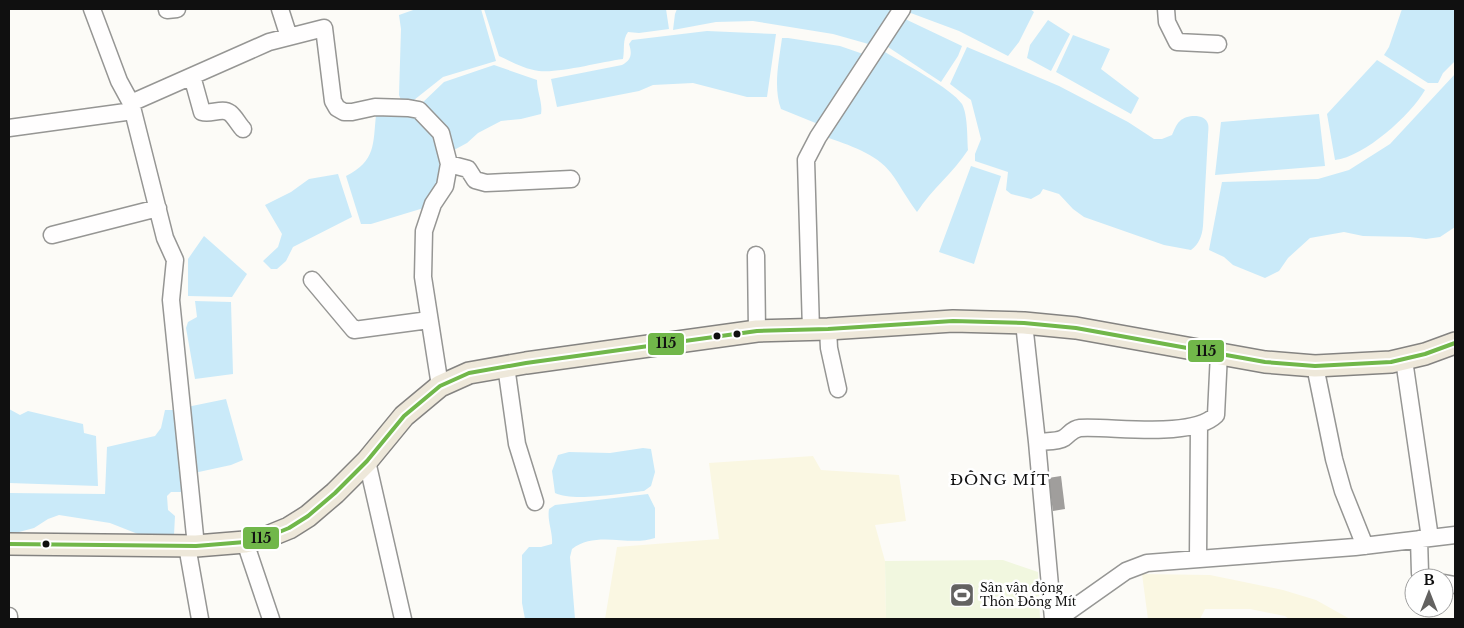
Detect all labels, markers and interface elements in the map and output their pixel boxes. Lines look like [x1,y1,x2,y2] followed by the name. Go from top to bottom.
[732,329,742,339] unlabelled marker
[712,331,722,341] unlabelled marker
[647,332,685,356] line badge: 115
[656,334,676,352] text: 115
[1187,339,1225,363] line badge: 115
[1196,342,1216,360] text: 115
[950,470,1050,489] district label: ĐỒNG MÍT
[242,526,280,550] line badge: 115
[251,529,271,547] text: 115
[41,539,51,549] unlabelled marker
[1404,568,1454,618] north arrow
[1423,571,1435,589] text: B
[980,580,1077,609] place label: Sân vận động Thôn Đồng Mít
[949,582,975,608] sports icon: Sân vận động Thôn Đồng Mít

